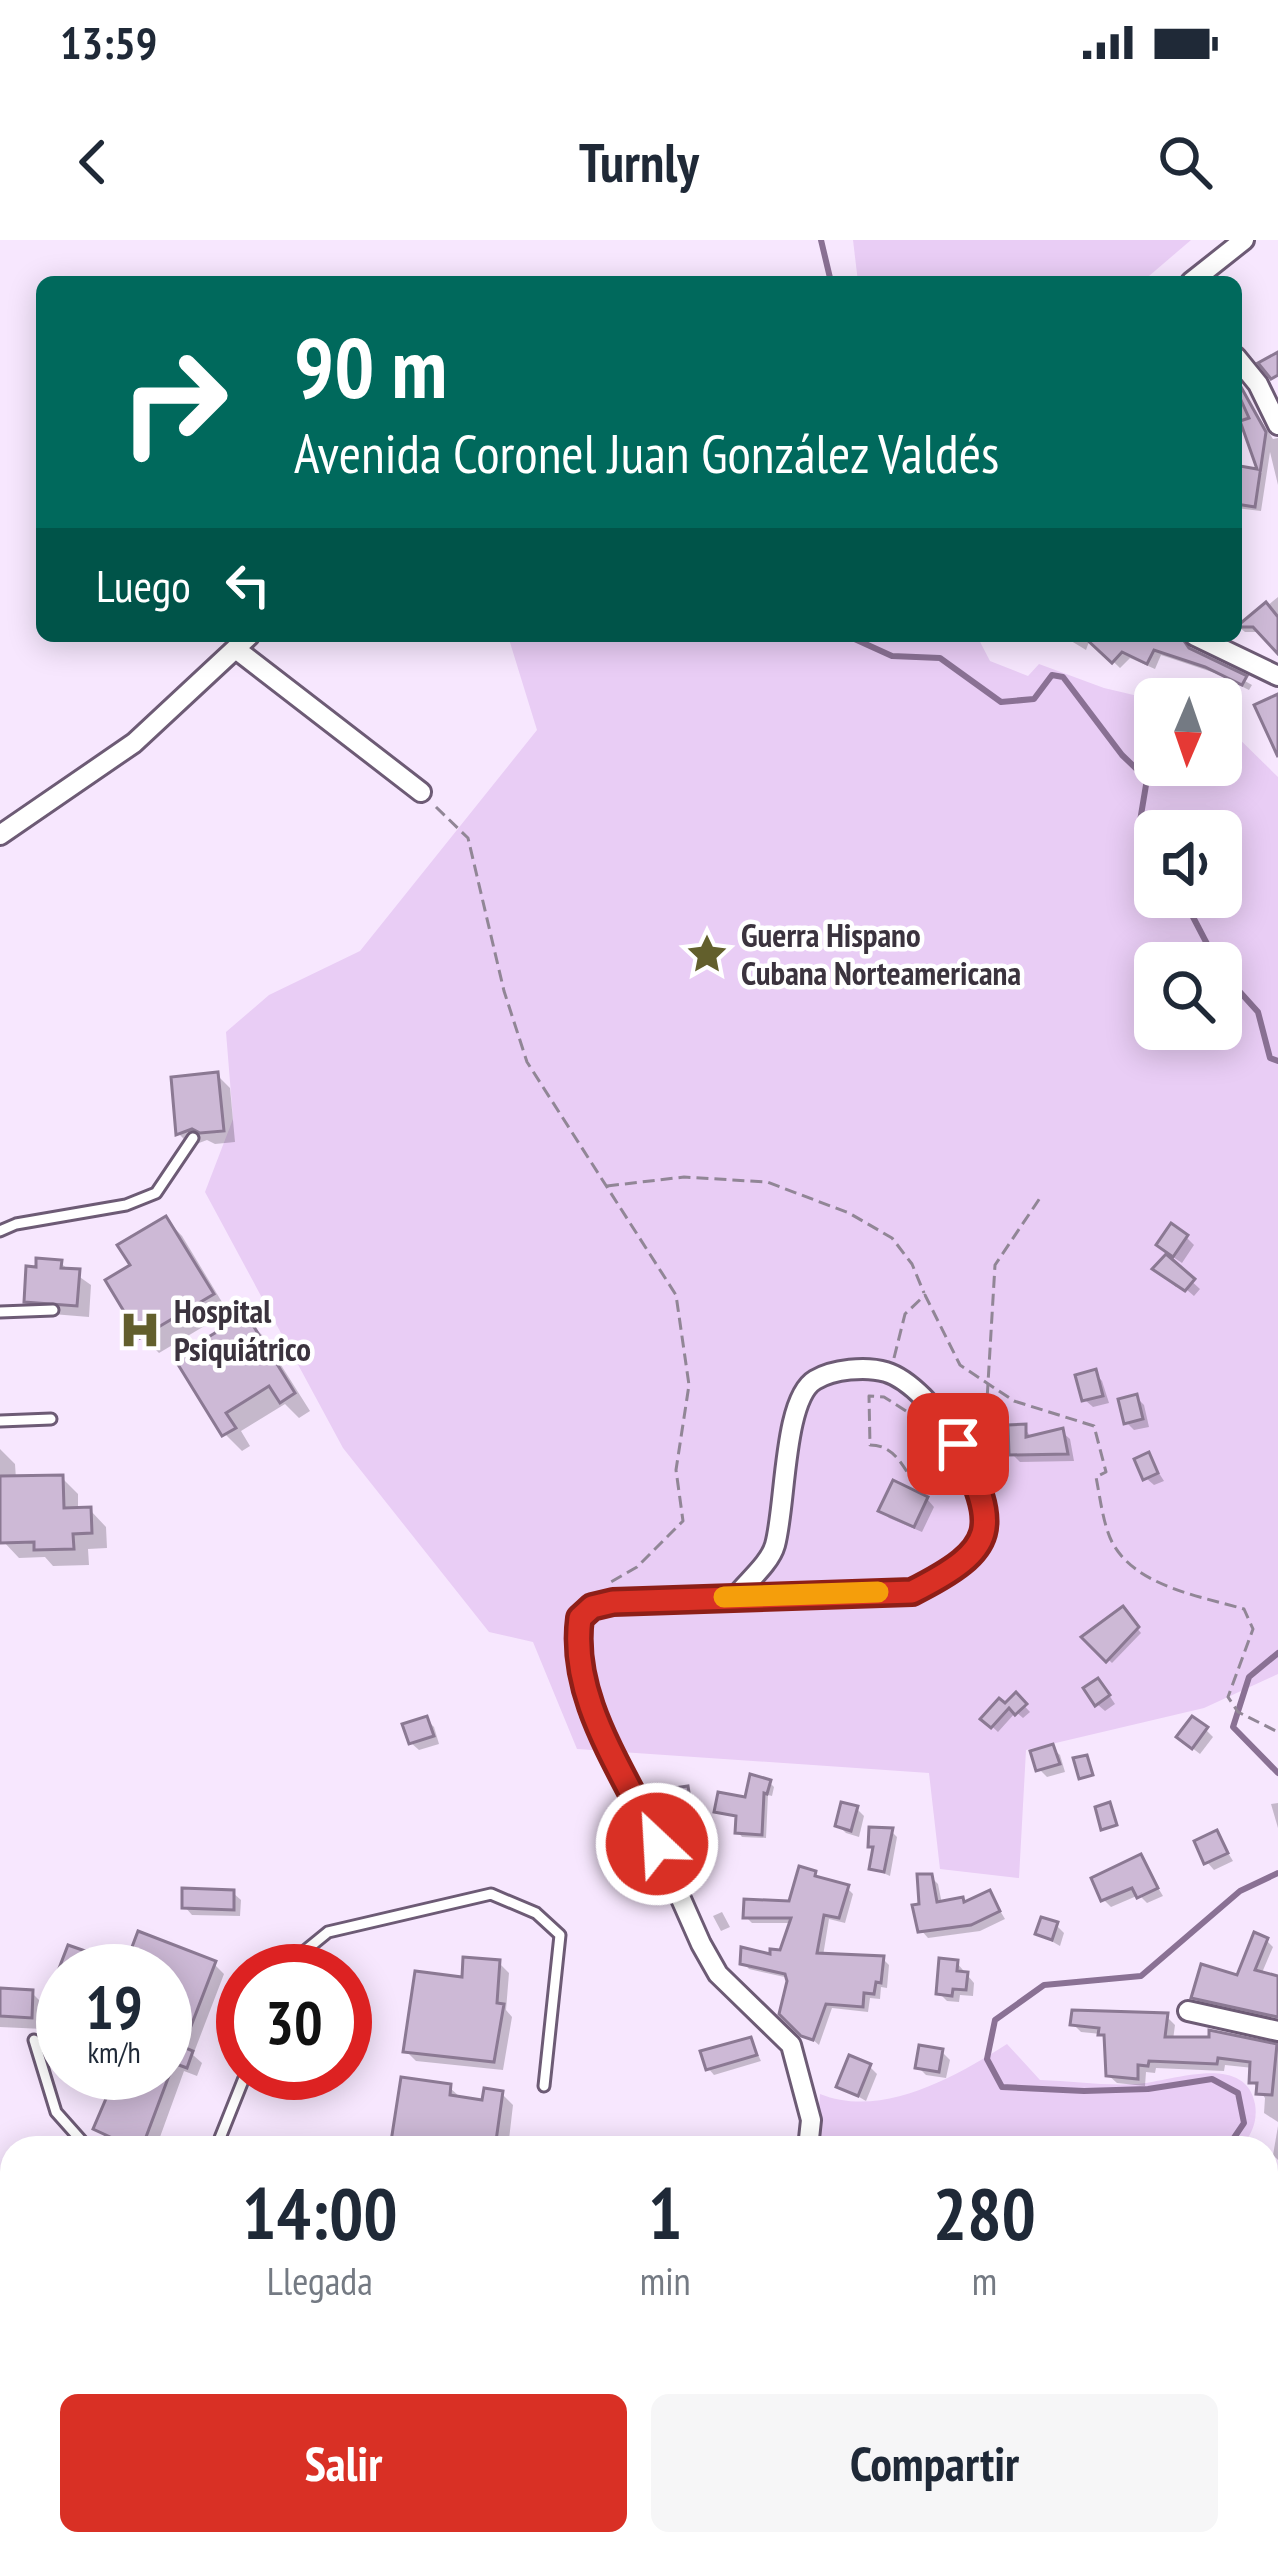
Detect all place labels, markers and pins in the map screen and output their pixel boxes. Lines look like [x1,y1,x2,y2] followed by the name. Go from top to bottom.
[741,913,1021,994] place label: Guerra Hispano Cubana Norteamericana
[684,931,730,977] place icon: Guerra Hispano Cubana Norteamericana
[174,1289,311,1370] place label: Hospital Psiquiátrico
[117,1307,163,1353] hospital icon: Hospital Psiquiátrico
[907,1393,1009,1495] pin

